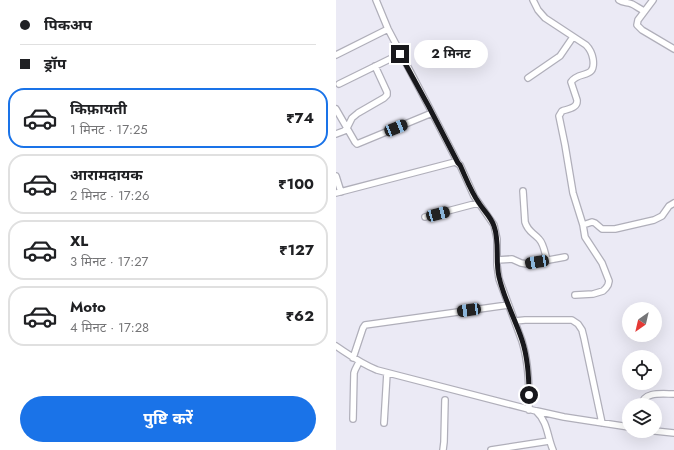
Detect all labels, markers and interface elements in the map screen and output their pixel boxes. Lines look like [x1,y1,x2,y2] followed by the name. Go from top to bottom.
[44,14,92,36] text: पिकअप
[414,40,488,68] callout: 2 मिनट
[431,44,471,63] text: 2 मिनट
[391,45,409,63] route end
[44,53,66,75] text: ड्रॉप
[70,98,127,120] text: किफ़ायती
[22,100,58,136] icon: car
[286,107,314,129] text: ₹74
[383,118,409,138] car
[70,120,148,139] text: 1 मिनट · 17:25
[70,164,143,186] text: आरामदायक
[22,166,58,202] icon: car
[278,173,314,195] text: ₹100
[70,186,149,205] text: 2 मिनट · 17:26
[425,205,451,223] car
[70,230,88,252] text: XL
[22,232,58,268] icon: car
[279,239,314,261] text: ₹127
[70,252,148,271] text: 3 मिनट · 17:27
[524,254,550,270] car
[70,296,106,318] text: Moto
[22,298,58,334] icon: car
[456,302,482,318] car
[622,302,662,342] north arrow
[622,302,662,438] map controls
[286,305,314,327] text: ₹62
[70,318,149,337] text: 4 मिनट · 17:28
[622,350,662,390] button: locate
[520,386,538,404] route start
[20,396,316,442] button: पुष्टि करें
[622,398,662,438] button: layers

